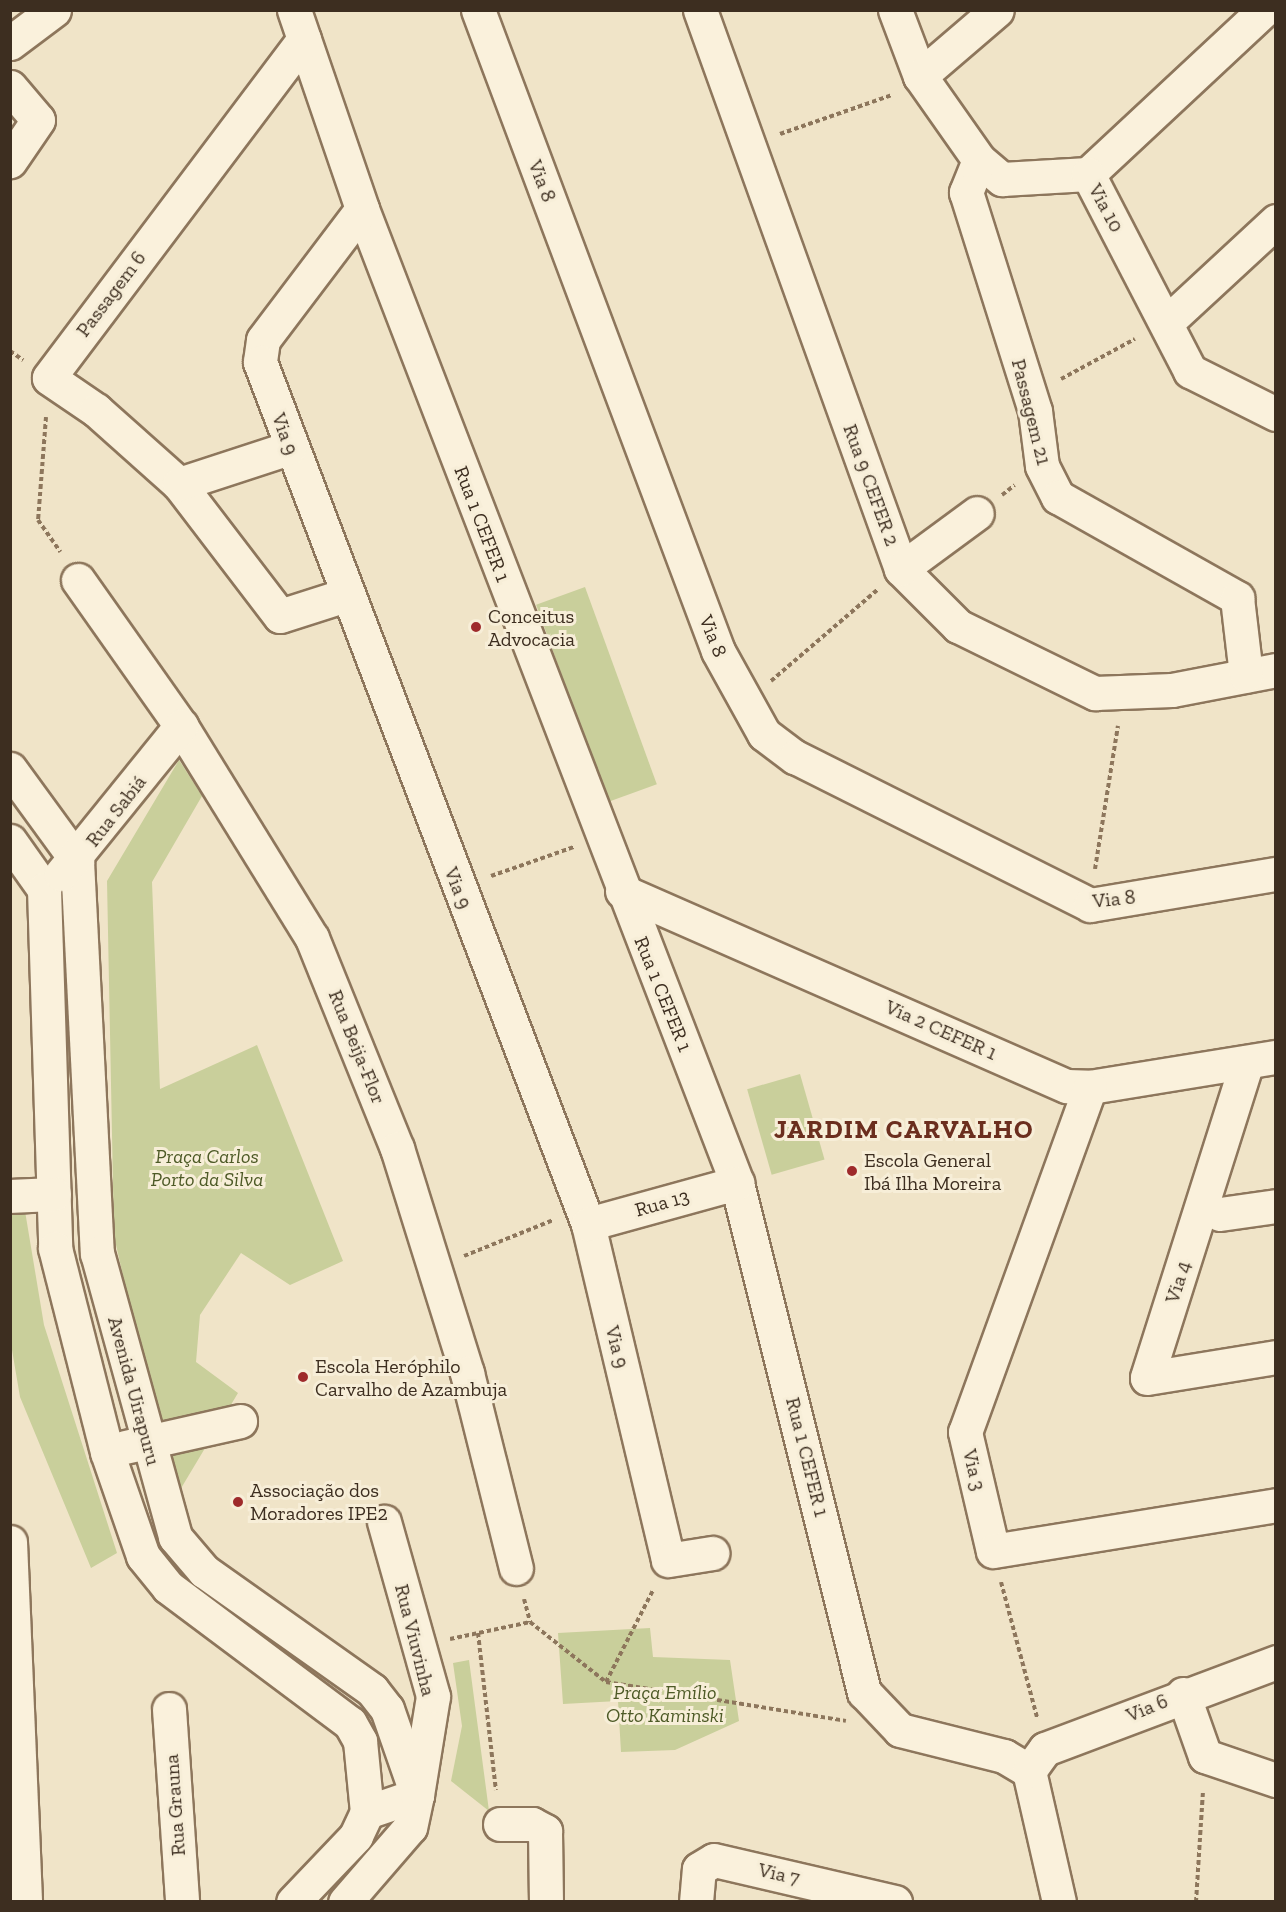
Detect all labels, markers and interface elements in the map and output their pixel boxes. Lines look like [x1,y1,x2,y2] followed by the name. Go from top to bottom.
[523,157,561,205] street label: Via 8
[1083,180,1129,236] street label: Via 10
[71,246,151,342] street label: Passagem 6
[1006,357,1056,467] street label: Passagem 21
[267,410,303,458] street label: Via 9
[838,421,904,549] street label: Rua 9 CEFER 2
[449,463,515,585] street label: Rua 1 CEFER 1
[488,604,575,651] place label: Conceitus Advocacia
[694,612,732,660] street label: Via 8
[469,620,483,634] marker: Conceitus Advocacia
[81,771,151,851] street label: Rua Sabiá
[439,864,477,912] street label: Via 9
[1091,885,1137,913] street label: Via 8
[629,933,697,1055] street label: Rua 1 CEFER 1
[323,986,391,1108] street label: Rua Beija-Flor
[882,995,1000,1065] street label: Via 2 CEFER 1
[774,1114,1034,1146] district label: JARDIM CARVALHO
[151,1145,263,1192] park label: Praça Carlos Porto da Silva
[864,1148,1001,1195] place label: Escola General Ibá Ilha Moreira
[845,1164,859,1178] marker: Escola General Ibá Ilha Moreira
[632,1184,692,1222] street label: Rua 13
[1160,1258,1196,1306] street label: Via 4
[103,1314,165,1468] street label: Avenida Uirapuru
[600,1323,634,1371] street label: Via 9
[315,1354,508,1401] place label: Escola Heróphilo Carvalho de Azambuja
[296,1370,310,1384] marker: Escola Heróphilo Carvalho de Azambuja
[781,1395,833,1519] street label: Rua 1 CEFER 1
[958,1447,990,1493] street label: Via 3
[250,1478,388,1525] place label: Associação dos Moradores IPE2
[231,1495,245,1509] marker: Associação dos Moradores IPE2
[389,1581,441,1699] street label: Rua Viuvinha
[606,1680,724,1727] park label: Praça Emílio Otto Kaminski
[1123,1689,1171,1727] street label: Via 6
[159,1753,191,1857] street label: Rua Grauna
[756,1858,802,1890] street label: Via 7

